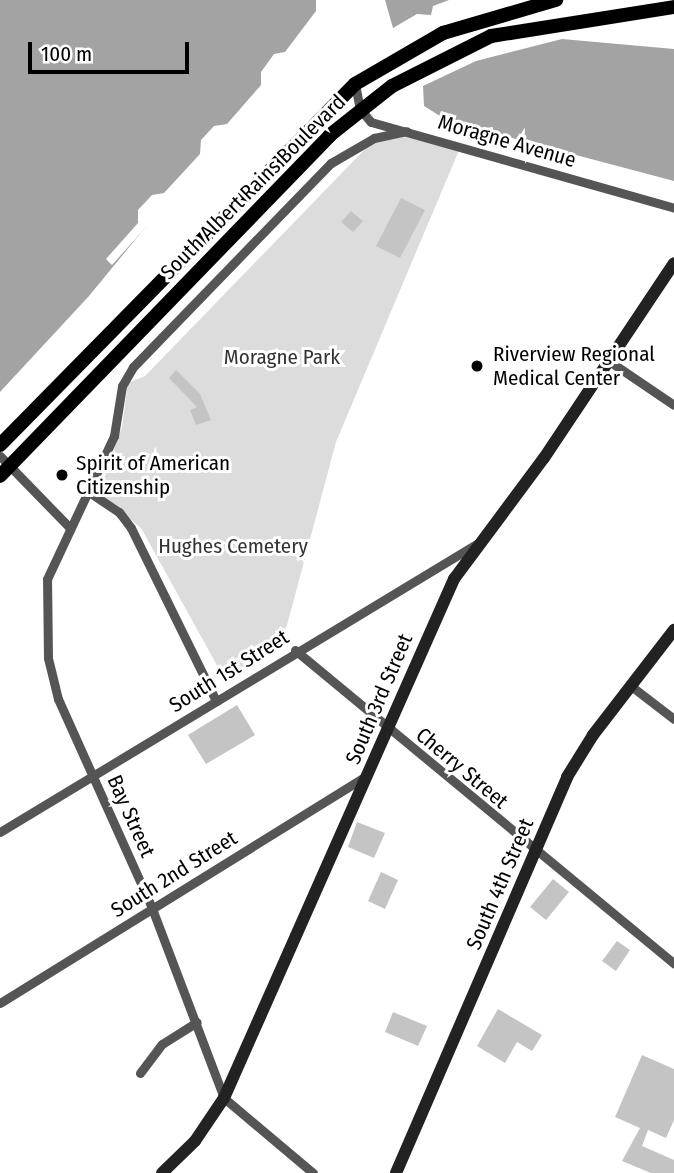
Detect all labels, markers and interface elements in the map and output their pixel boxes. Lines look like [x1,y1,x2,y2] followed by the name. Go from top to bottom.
[32,28,192,72] scale bar
[41,41,92,67] text: 100 m
[155,89,351,285] street label: South Albert Rains Boulevard
[435,109,579,173] street label: Moragne Avenue
[493,341,655,391] place label: Riverview Regional Medical Center
[224,344,340,370] park label: Moragne Park
[467,356,487,376] marker: Riverview Regional Medical Center
[76,450,230,500] place label: Spirit of American Citizenship
[54,467,70,483] marker: Spirit of American Citizenship
[158,533,308,559] park label: Hughes Cemetery
[165,624,293,718] street label: South 1st Street
[340,630,418,768] street label: South 3rd Street
[411,722,513,814] street label: Cherry Street
[102,771,160,861] street label: Bay Street
[461,815,539,953] street label: South 4th Street
[106,825,242,923] street label: South 2nd Street

